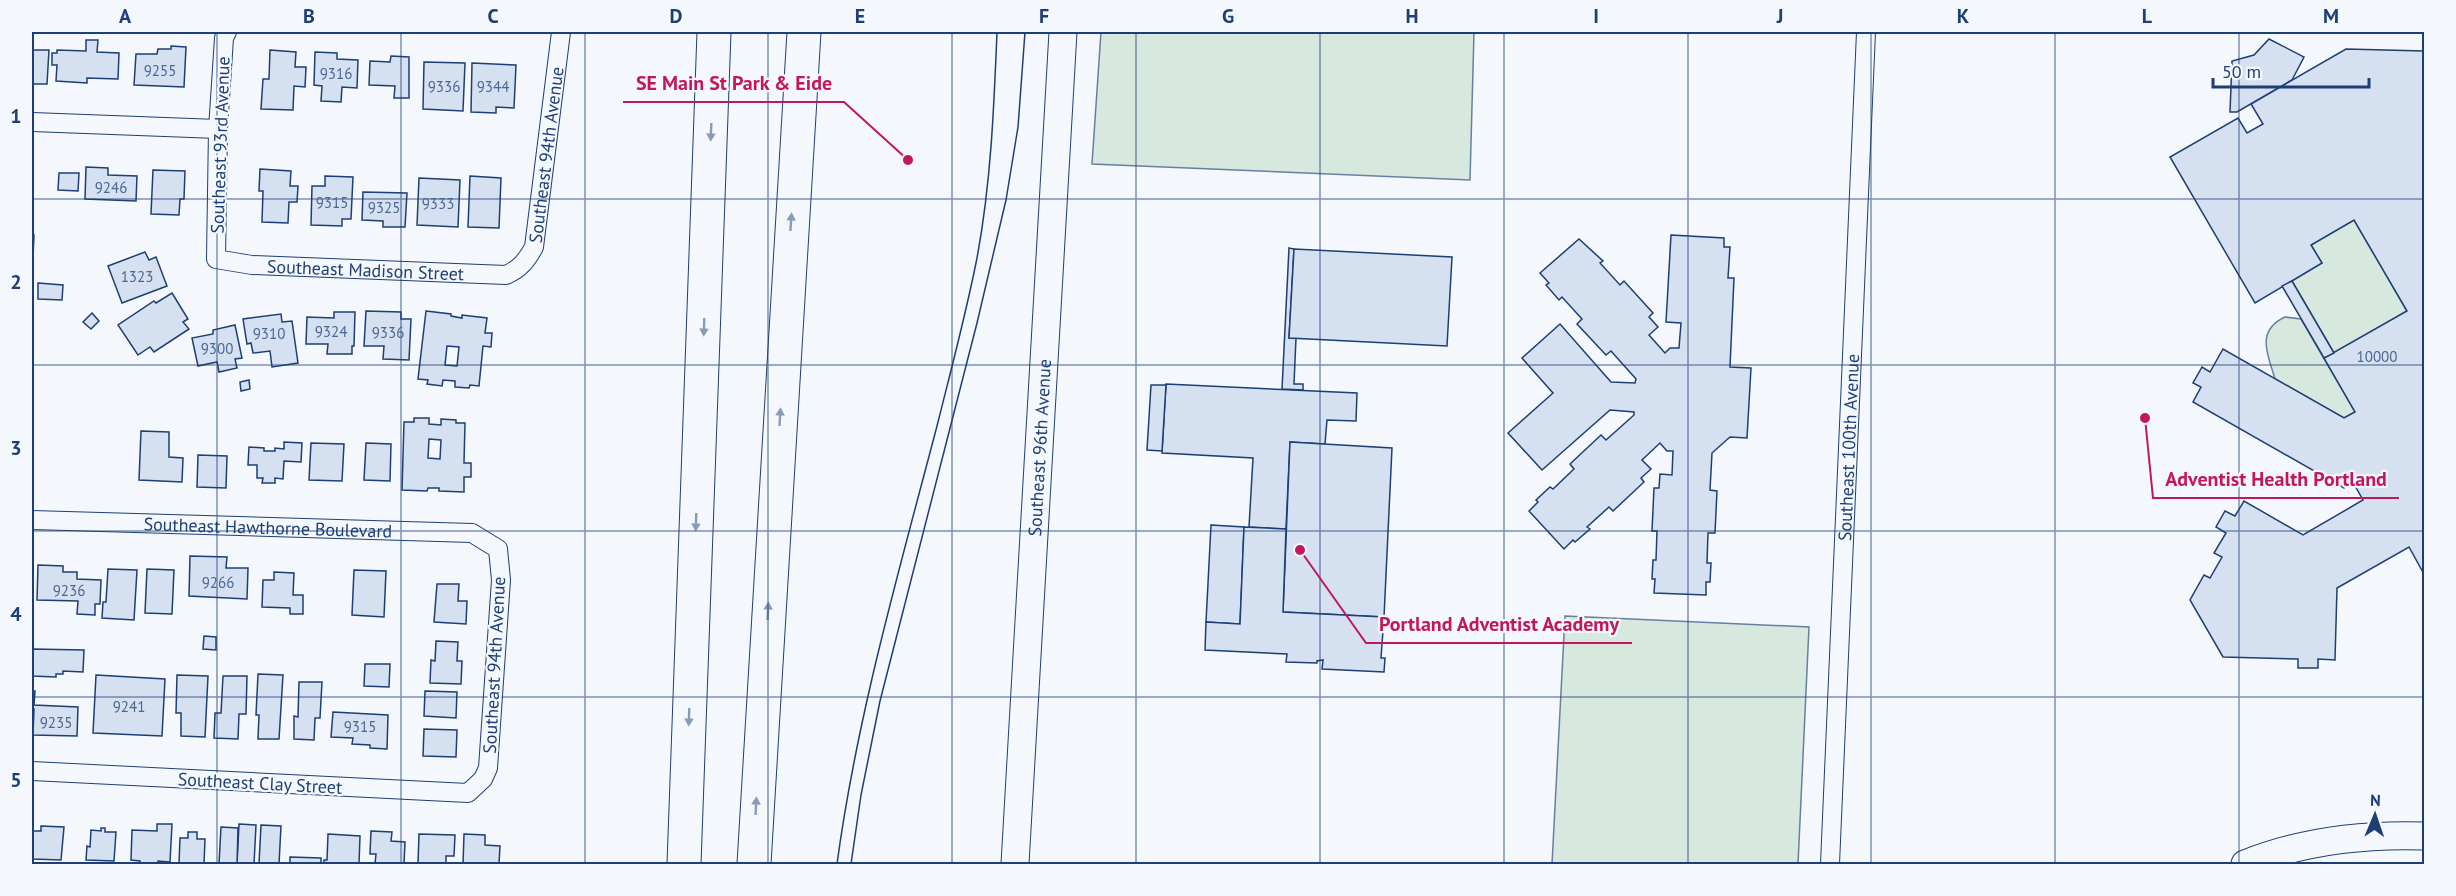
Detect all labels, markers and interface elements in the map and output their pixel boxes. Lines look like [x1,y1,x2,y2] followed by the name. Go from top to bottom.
[119,3,132,29] text: A
[303,3,315,29] text: B
[487,3,499,29] text: C
[670,3,683,29] text: D
[855,3,865,29] text: E
[1039,3,1049,29] text: F
[1222,3,1234,29] text: G
[1405,3,1419,29] text: H
[1593,3,1599,29] text: I
[1776,3,1783,29] text: J
[1957,3,1970,29] text: K
[2142,3,2153,29] text: L
[2323,3,2339,29] text: M
[2213,51,2369,89] scale bar
[205,56,235,234] street label: Southeast 93rd Avenue
[2222,60,2261,83] text: 50 m
[144,61,176,80] house number: 9255
[320,64,352,83] house number: 9316
[623,64,844,102] callout: SE Main St Park & Eide
[523,65,568,244] street label: Southeast 94th Avenue
[636,70,832,96] text: SE Main St Park & Eide
[428,77,460,96] house number: 9336
[477,77,509,96] house number: 9344
[10,103,22,129] text: 1
[706,122,715,141] one-way arrow
[95,178,127,197] house number: 9246
[316,193,348,212] house number: 9315
[422,194,454,213] house number: 9333
[368,198,400,217] house number: 9325
[787,213,796,232] one-way arrow
[267,254,464,285] street label: Southeast Madison Street
[121,267,153,286] house number: 1323
[10,269,22,295] text: 2
[699,317,708,336] one-way arrow
[315,322,347,341] house number: 9324
[372,323,404,342] house number: 9336
[253,324,285,343] house number: 9310
[201,339,233,358] house number: 9300
[2357,347,2397,366] house number: 10000
[1832,353,1864,541] street label: Southeast 100th Avenue
[1022,358,1056,537] street label: Southeast 96th Avenue
[775,407,784,426] one-way arrow
[10,435,22,461] text: 3
[2153,460,2399,498] callout: Adventist Health Portland
[2165,466,2387,492] text: Adventist Health Portland
[143,512,393,542] street label: Southeast Hawthorne Boulevard
[692,512,701,531] one-way arrow
[202,573,234,592] house number: 9266
[478,576,510,754] street label: Southeast 94th Avenue
[53,581,85,600] house number: 9236
[10,601,22,627] text: 4
[763,602,773,621] one-way arrow
[1366,605,1632,643] callout: Portland Adventist Academy
[1379,611,1619,637] text: Portland Adventist Academy
[113,697,145,716] house number: 9241
[684,707,694,726] one-way arrow
[40,713,72,732] house number: 9235
[344,717,376,736] house number: 9315
[10,767,22,793] text: 5
[177,767,343,799] street label: Southeast Clay Street
[2345,785,2405,845] north arrow
[2370,790,2381,810] text: N
[752,797,761,816] one-way arrow

